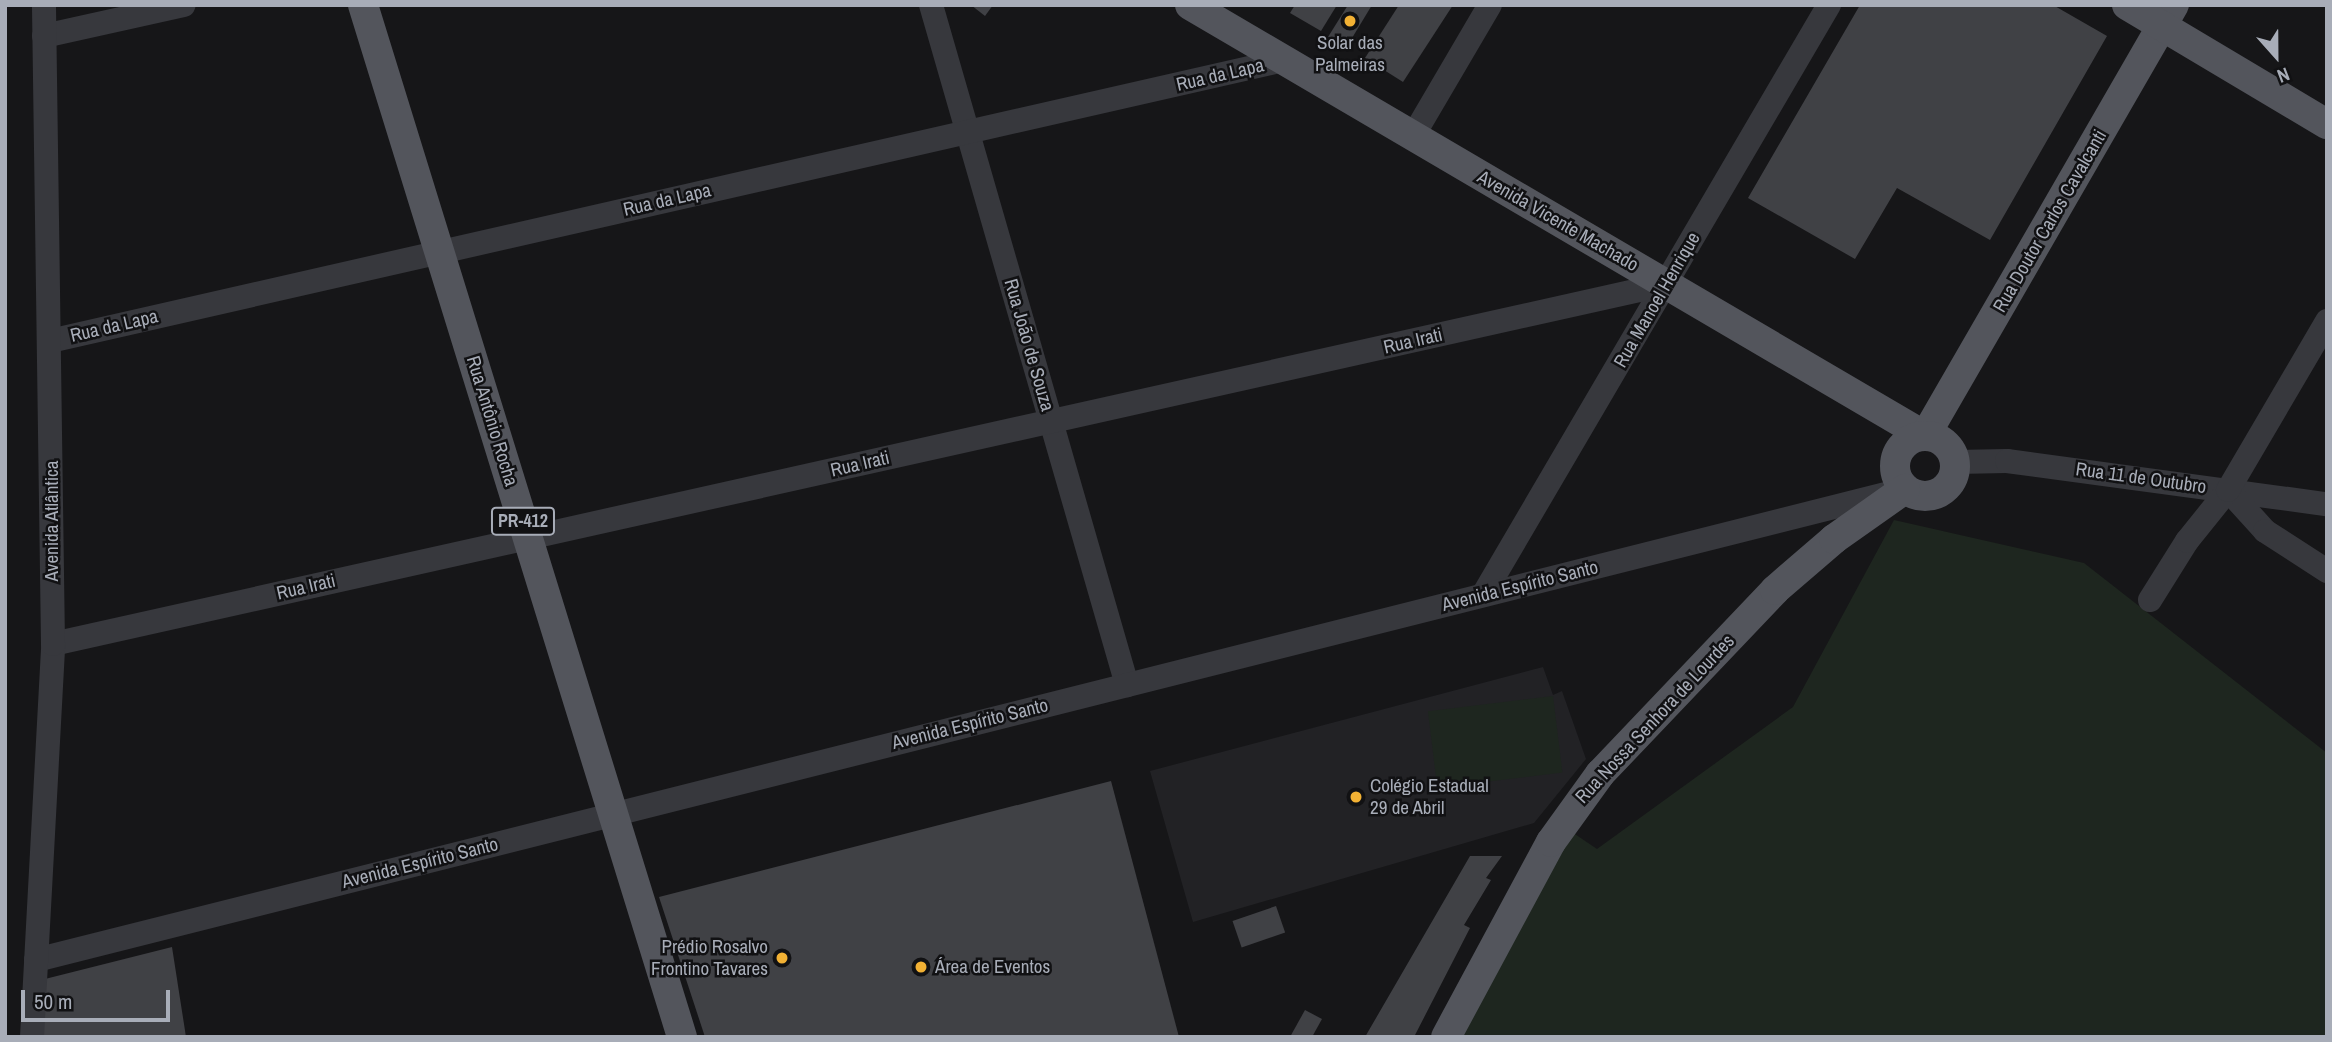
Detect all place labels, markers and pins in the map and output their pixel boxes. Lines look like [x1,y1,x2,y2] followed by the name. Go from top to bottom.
[1342,13,1358,29] marker: Solar das Palmeiras
[1315,32,1385,76] place label: Solar das Palmeiras
[1370,775,1489,819] place label: Colégio Estadual 29 de Abril
[1348,789,1364,805] marker: Colégio Estadual 29 de Abril
[651,936,768,980] place label: Prédio Rosalvo Frontino Tavares
[774,950,790,966] marker: Prédio Rosalvo Frontino Tavares
[935,956,1050,978] place label: Área de Eventos
[913,959,929,975] marker: Área de Eventos

